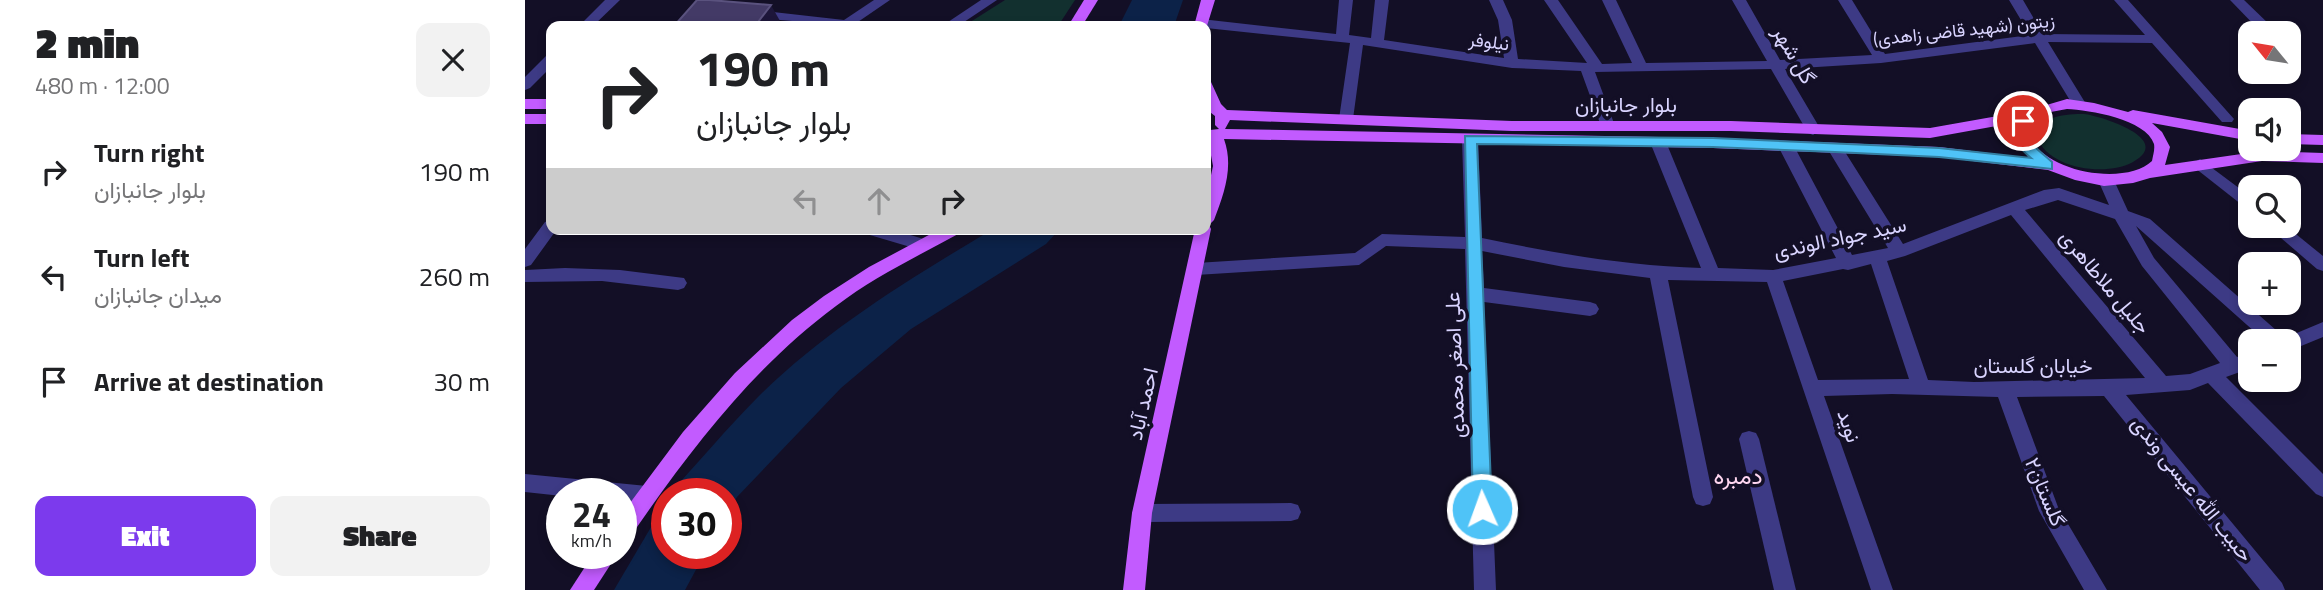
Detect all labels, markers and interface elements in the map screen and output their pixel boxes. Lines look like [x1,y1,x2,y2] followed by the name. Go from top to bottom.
[1872,7,2056,52] street label: زیتون (شهید قاضی زاهدی)
[35,10,139,74] text: 2 min
[1765,18,1825,90] street label: گل شهر
[2238,21,2301,84] north arrow
[2238,21,2301,392] map controls
[416,23,490,97] button: close
[1466,26,1511,57] street label: نیلوفر
[696,30,830,105] text: 190 m
[581,49,672,140] icon: right
[35,68,170,103] text: 480 m · 12:00
[1575,88,1677,120] street label: بلوار جانبازان
[1993,91,2053,151] pin
[696,98,852,146] text: بلوار جانبازان
[2238,98,2301,161] button: sound
[2004,102,2042,140] icon: arrive
[94,133,205,172] text: Turn right
[419,152,490,191] text: 190 m
[35,153,73,191] icon: right
[94,172,206,207] text: بلوار جانبازان
[2238,175,2301,238] button: search
[787,182,825,220] icon: left
[860,182,898,220] icon: ahead
[933,182,971,220] icon: right
[1770,207,1909,267] street label: سید جواد الوندی
[2052,222,2159,341] street label: جلیل ملاطاهری
[94,238,189,277] text: Turn left
[2238,252,2301,315] button: +
[419,257,490,296] text: 260 m
[35,258,73,296] icon: left
[94,277,222,312] text: میدان جانبازان
[1435,291,1473,439] street label: علی اصغر محمدی
[2238,329,2301,392] button: −
[1973,349,2093,381] street label: خیابان گلستان
[94,362,324,401] text: Arrive at destination
[433,362,490,401] text: 30 m
[35,363,73,401] icon: arrive
[1118,364,1166,443] street label: احمد آباد
[1829,405,1870,447] street label: نوید
[2124,408,2262,568] street label: حبیب الله عیسی وندی
[2017,452,2075,531] street label: گلستان۲
[1713,458,1763,493] district label: دمبره
[1445,472,1519,546] position arrow
[651,478,742,569] speed limit sign: 30
[572,487,611,541] text: 24
[35,496,256,576] button: Exit
[270,496,490,576] button: Share
[571,527,612,554] text: km/h

